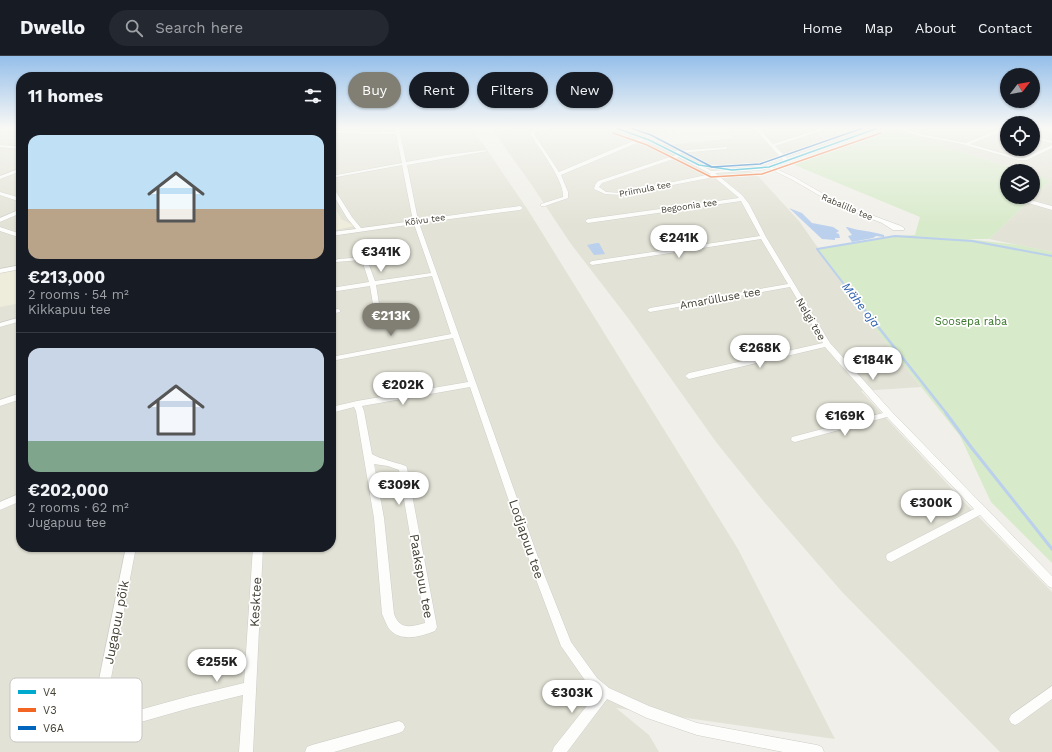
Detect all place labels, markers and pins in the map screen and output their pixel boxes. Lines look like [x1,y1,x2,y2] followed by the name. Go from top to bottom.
[651,225,707,259] pin: €241K
[353,239,409,273] pin: €341K
[363,303,419,337] pin: €213K
[732,335,788,369] pin: €268K
[845,347,901,381] pin: €184K
[375,372,431,406] pin: €202K
[817,403,873,437] pin: €169K
[371,472,427,506] pin: €309K
[903,490,959,524] pin: €300K
[189,649,245,683] pin: €255K
[544,680,600,714] pin: €303K

